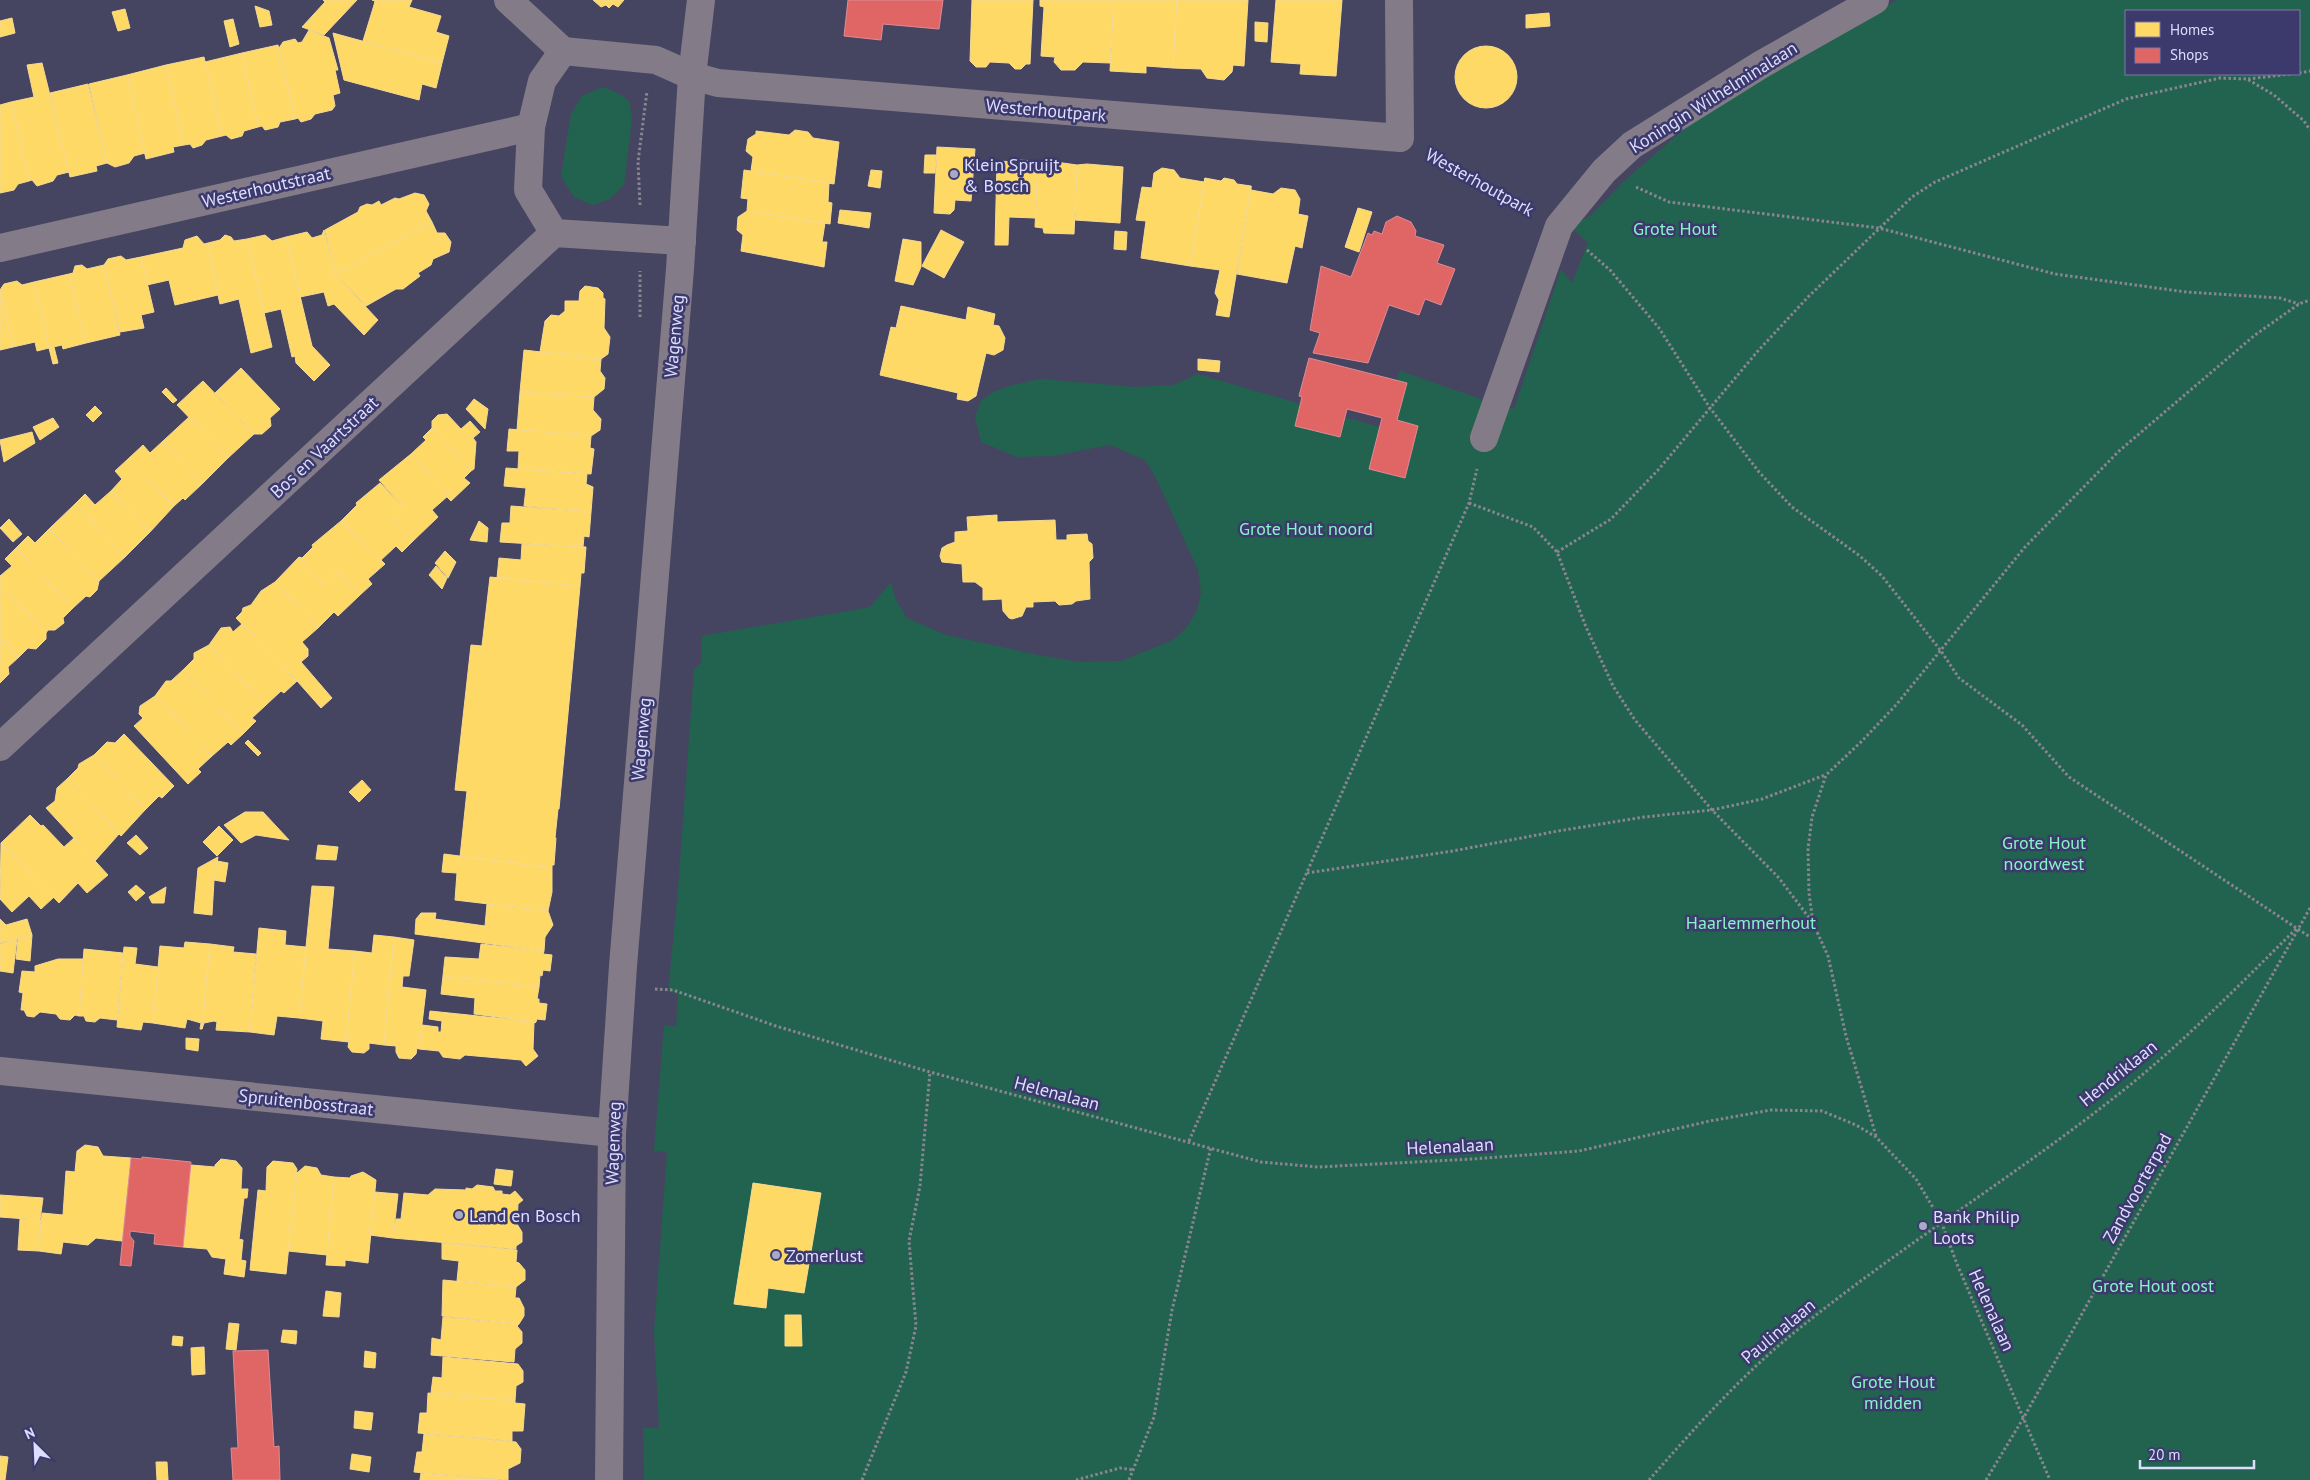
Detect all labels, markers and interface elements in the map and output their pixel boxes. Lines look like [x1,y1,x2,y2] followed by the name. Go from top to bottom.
[2125,10,2300,75] legend
[2170,20,2214,39] text: Homes
[1625,36,1801,158] street label: Koningin Wilhelminalaan
[2170,45,2209,64] text: Shops
[985,93,1108,127] street label: Westerhoutpark
[1422,143,1539,222] street label: Westerhoutpark
[964,153,1060,197] place label: Klein Spruijt & Bosch
[200,161,332,213] street label: Westerhoutstraat
[948,168,960,180] marker: Klein Spruijt & Bosch
[1633,217,1717,240] park label: Grote Hout
[659,293,689,379] street label: Wagenweg
[265,391,383,503] street label: Bos en Vaartstraat
[1239,517,1373,540] park label: Grote Hout noord
[626,696,656,782] street label: Wagenweg
[2002,831,2086,875] park label: Grote Hout noordwest
[1686,911,1816,934] park label: Haarlemmerhout
[2075,1035,2161,1111] street label: Hendriklaan
[1012,1071,1102,1115] street label: Helenalaan
[237,1083,375,1121] street label: Spruitenbosstraat
[600,1101,626,1185] street label: Wagenweg
[2097,1129,2177,1247] street label: Zandvoorterpad
[1406,1132,1494,1160] street label: Helenalaan
[469,1204,581,1227] place label: Land en Bosch
[1933,1205,2020,1249] place label: Bank Philip Loots
[453,1209,465,1221] marker: Land en Bosch
[1917,1220,1929,1232] marker: Bank Philip Loots
[786,1244,863,1267] place label: Zomerlust
[770,1249,782,1261] marker: Zomerlust
[1964,1265,2020,1355] street label: Helenalaan
[2092,1274,2214,1297] park label: Grote Hout oost
[1736,1293,1820,1369] street label: Paulinalaan
[1851,1370,1935,1414] park label: Grote Hout midden
[10,1420,60,1470] north arrow
[22,1423,38,1443] text: N
[2140,1438,2254,1470] scale bar
[2148,1445,2181,1464] text: 20 m

